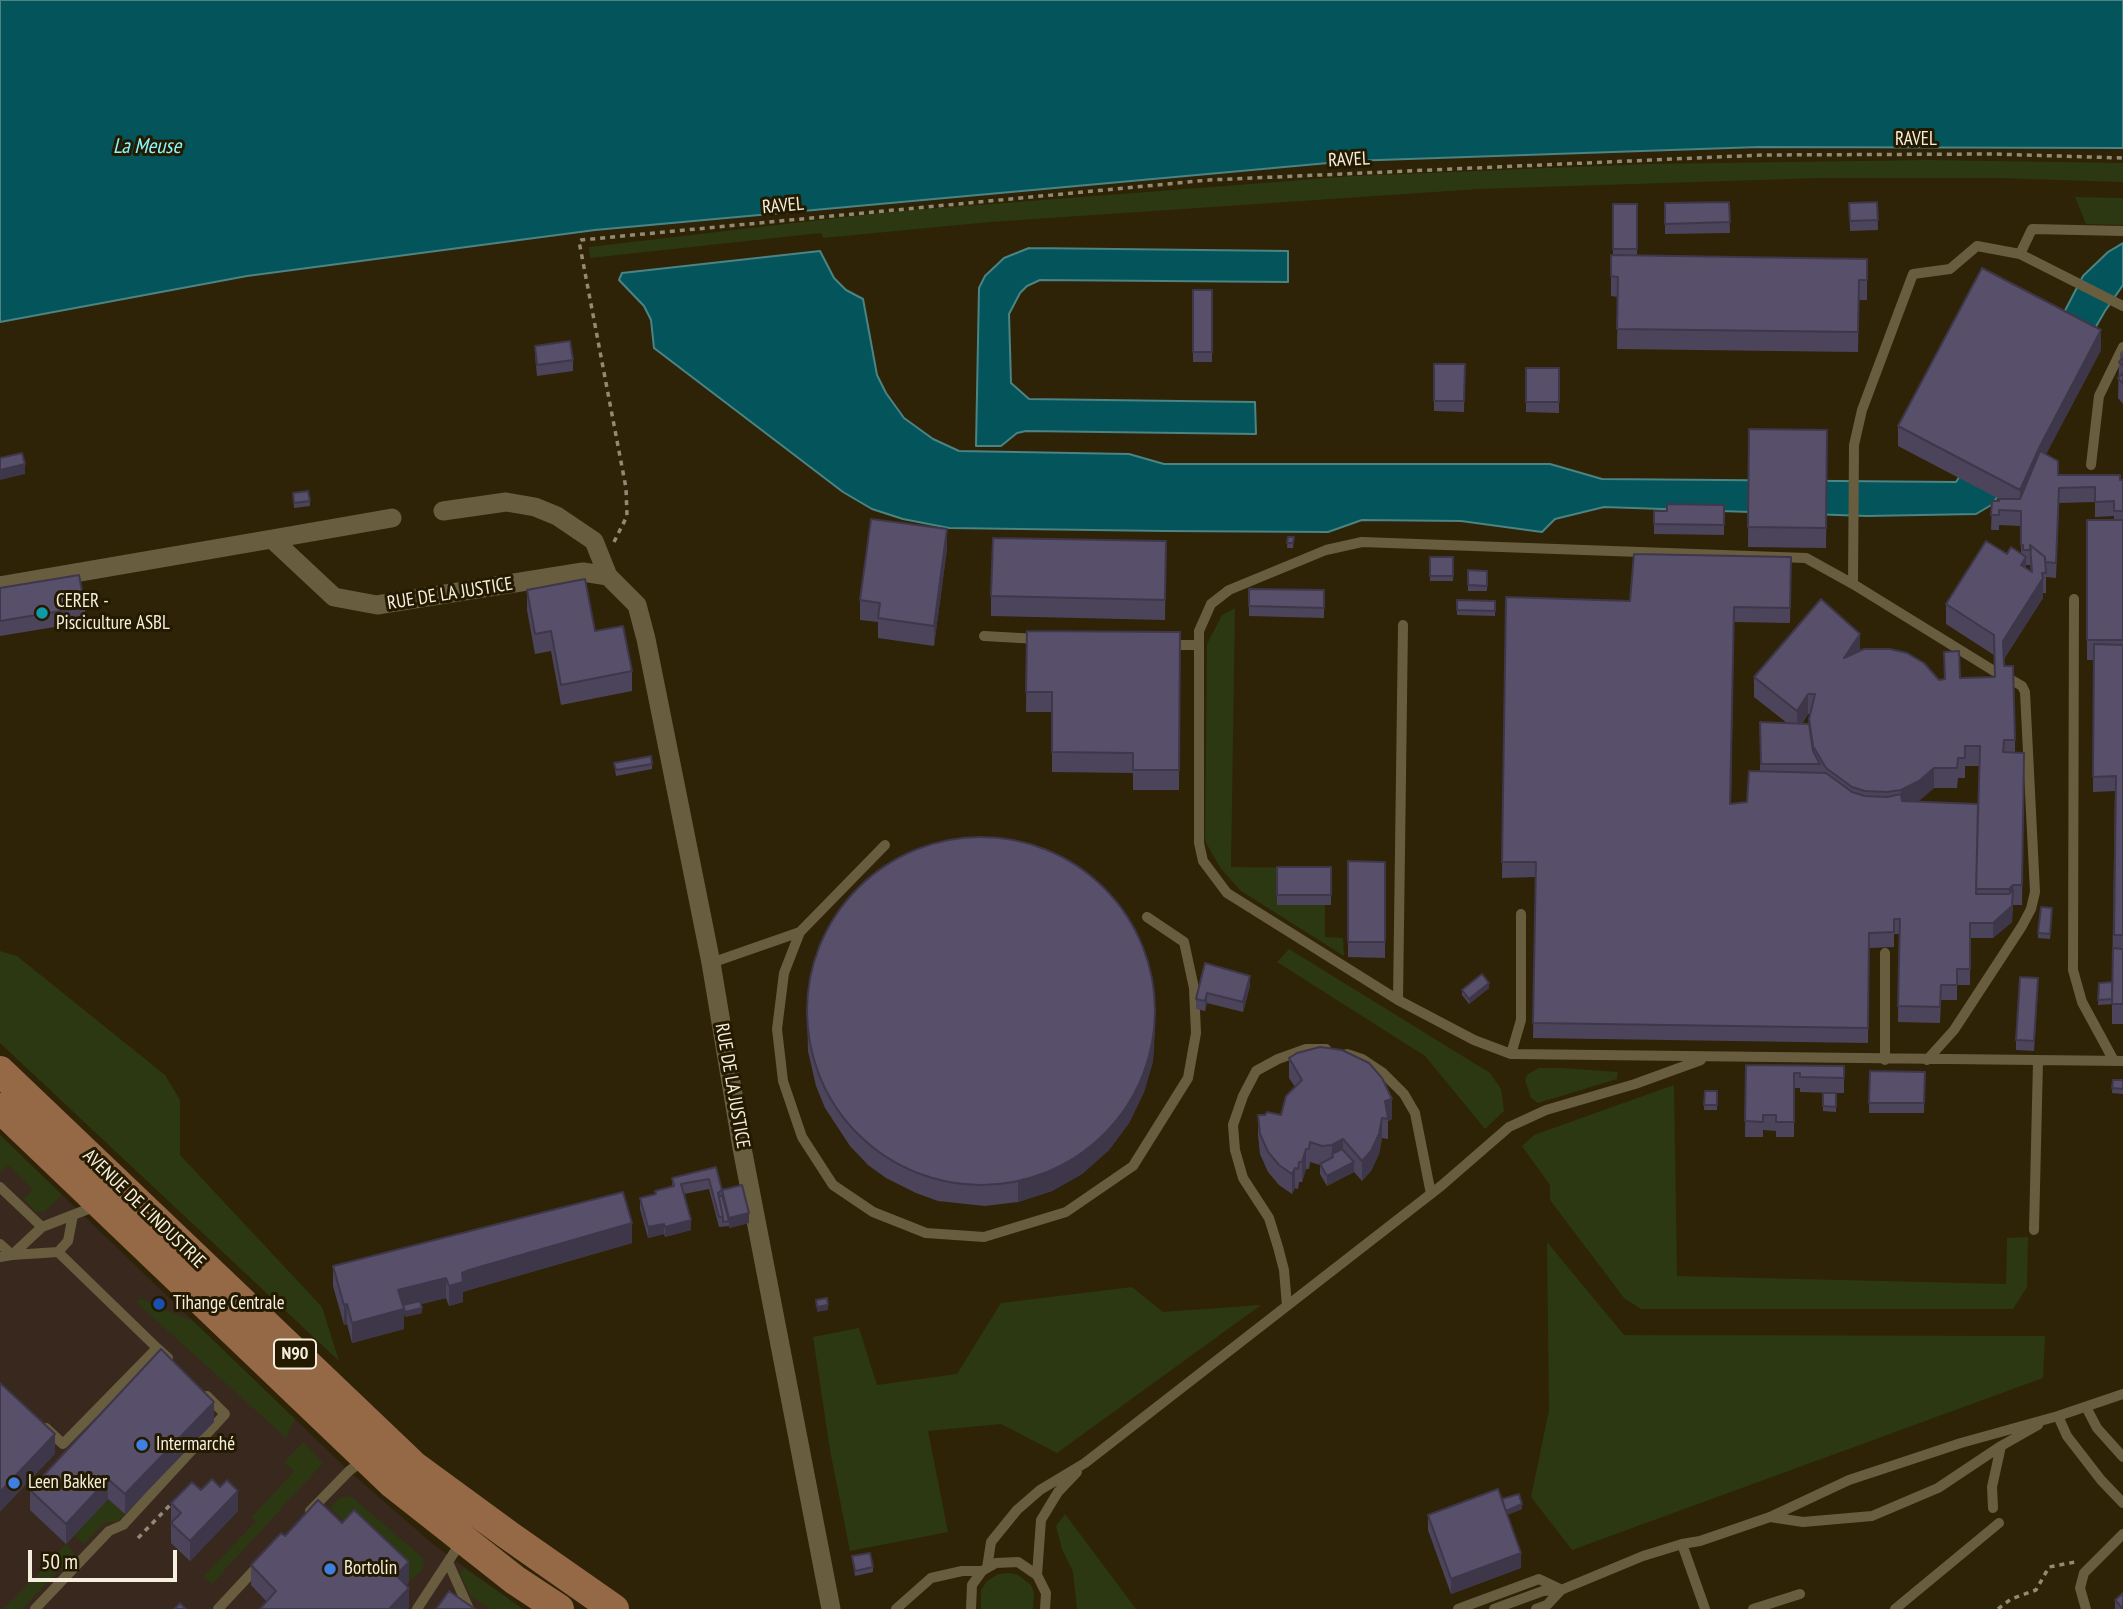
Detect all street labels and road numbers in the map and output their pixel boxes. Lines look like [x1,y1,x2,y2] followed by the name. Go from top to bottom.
[1895,129,1937,151] street label: RAVEL
[1328,148,1370,172] street label: RAVEL
[761,193,805,219] street label: RAVEL
[386,573,514,615] street label: RUE DE LA JUSTICE
[710,1022,754,1150] street label: RUE DE LA JUSTICE
[78,1145,210,1273] street label: AVENUE DE L'INDUSTRIE
[274,1339,316,1368] road number: N90

